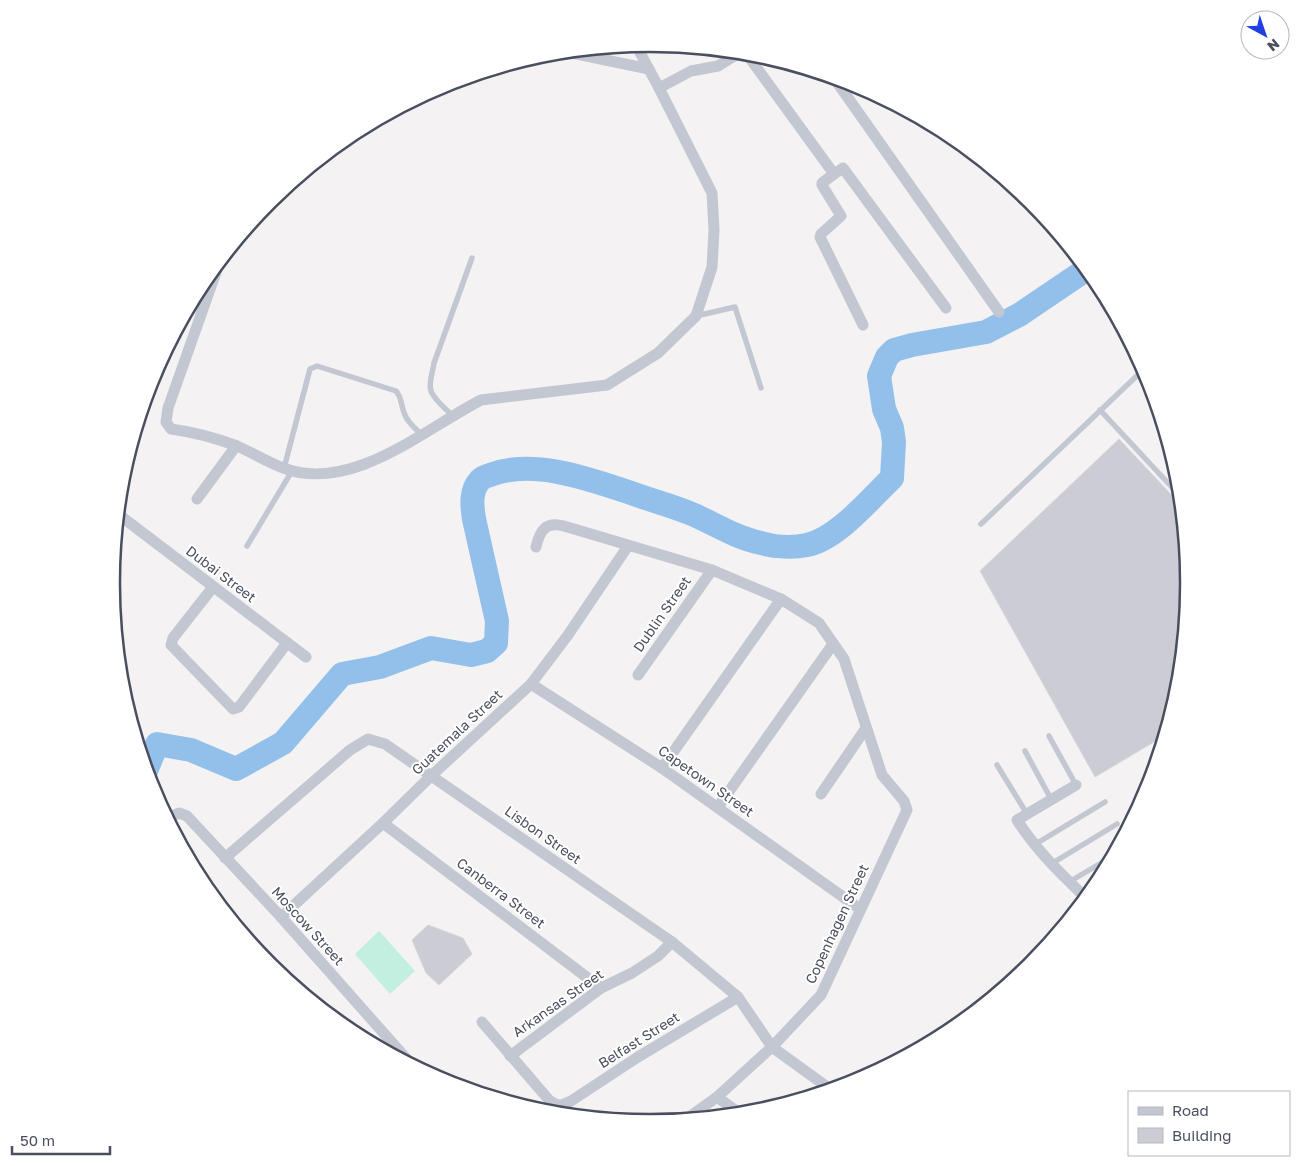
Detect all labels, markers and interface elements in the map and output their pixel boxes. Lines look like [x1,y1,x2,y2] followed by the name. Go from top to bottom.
[1240,10,1290,60] north arrow
[1264,35,1283,55] text: N
[183,542,260,606] street label: Dubai Street
[629,573,694,655] street label: Dublin Street
[408,685,505,778] street label: Guatemala Street
[655,741,757,820] street label: Capetown Street
[502,802,585,867] street label: Lisbon Street
[454,854,549,931] street label: Canberra Street
[801,861,872,986] street label: Copenhagen Street
[269,883,348,969] street label: Moscow Street
[509,965,606,1040] street label: Arkansas Street
[595,1008,682,1071] street label: Belfast Street
[1128,1091,1290,1156] legend
[1172,1101,1209,1119] text: Road
[12,1124,110,1156] scale bar
[1172,1126,1232,1144] text: Building
[20,1131,55,1149] text: 50 m

